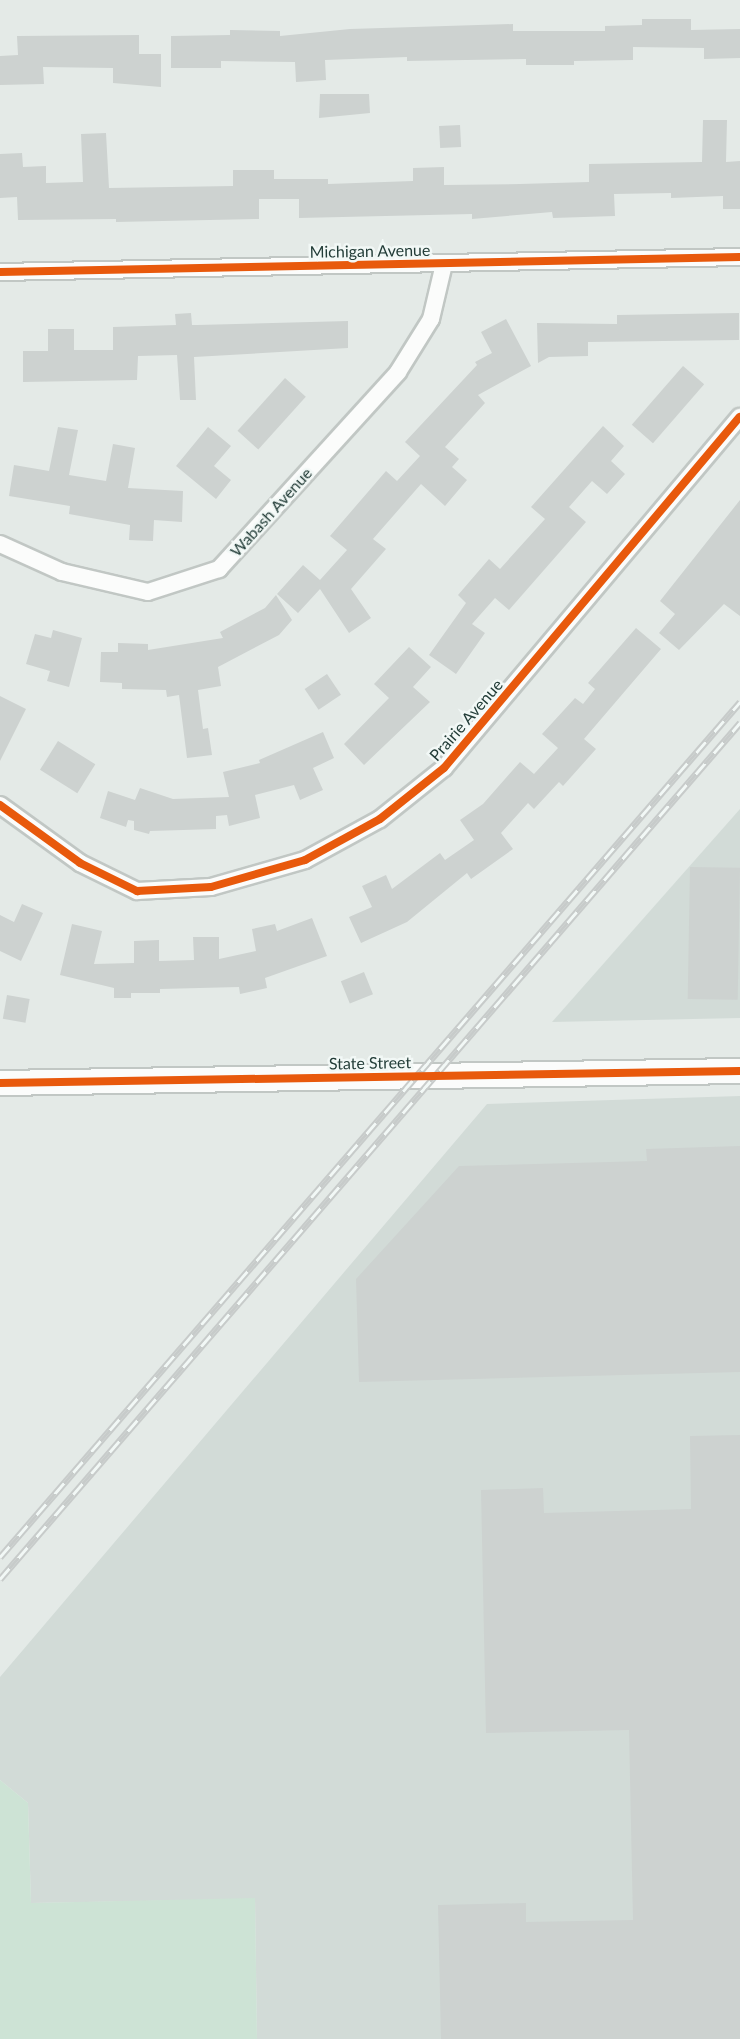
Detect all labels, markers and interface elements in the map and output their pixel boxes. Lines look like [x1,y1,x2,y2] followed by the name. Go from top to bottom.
[309,240,431,262] street label: Michigan Avenue
[226,463,316,561] street label: Wabash Avenue
[425,675,507,765] street label: Prairie Avenue
[329,1053,411,1073] street label: State Street

